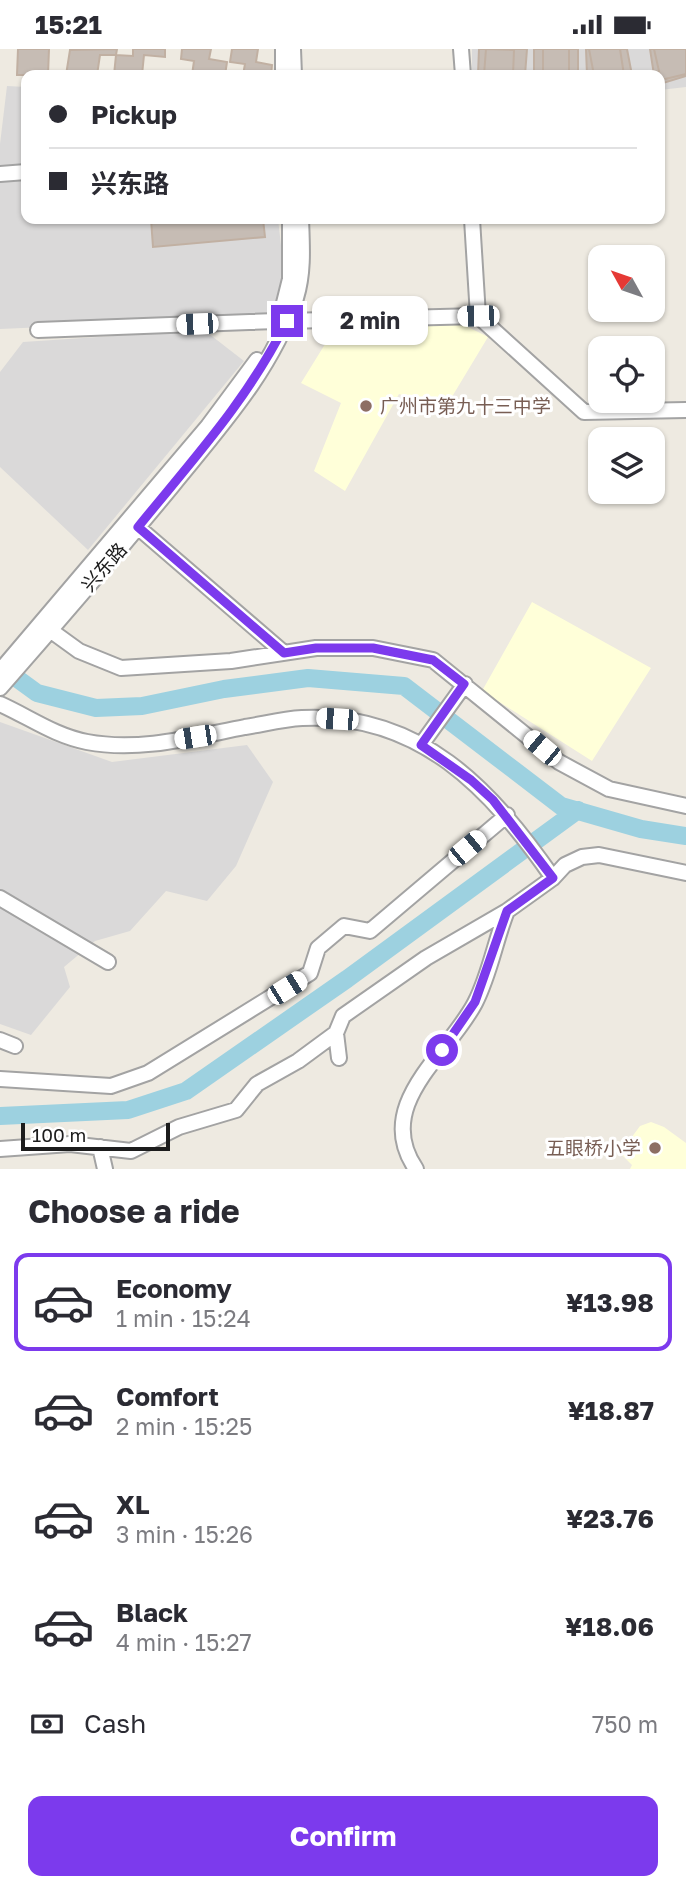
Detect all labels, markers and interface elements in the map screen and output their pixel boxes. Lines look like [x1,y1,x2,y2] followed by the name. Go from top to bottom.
[35,9,102,40] text: 15:21
[91,99,177,130] text: Pickup
[91,168,169,199] text: 兴东路
[588,245,665,322] north arrow
[588,245,665,504] map controls
[312,296,427,345] callout: 2 min
[271,305,303,337] route end
[457,305,500,327] car
[340,306,400,334] text: 2 min
[176,313,219,335] car
[588,336,665,413] button: locate
[380,394,551,417] place label: 广州市第九十三中学
[358,398,374,414] marker: 广州市第九十三中学
[588,427,665,504] button: layers
[76,538,131,596] street label: 兴东路
[316,707,359,731] car
[173,723,218,751] car
[520,726,565,770] car
[445,826,490,870] car
[264,968,311,1008] car
[426,1034,458,1066] route start
[21,1120,170,1152] scale bar
[32,1123,86,1146] text: 100 m
[546,1136,641,1159] place label: 五眼桥小学
[647,1140,663,1156] marker: 五眼桥小学
[28,1192,240,1230] text: Choose a ride
[32,1271,95,1334] icon: car
[116,1273,232,1304] text: Economy
[566,1287,654,1318] text: ¥13.98
[116,1304,251,1332] text: 1 min · 15:24
[32,1379,95,1442] icon: car
[116,1381,219,1412] text: Comfort
[568,1395,654,1426] text: ¥18.87
[116,1412,252,1440] text: 2 min · 15:25
[32,1487,95,1550] icon: car
[116,1489,150,1520] text: XL
[566,1503,654,1534] text: ¥23.76
[116,1520,253,1548] text: 3 min · 15:26
[32,1595,95,1658] icon: car
[116,1597,188,1628] text: Black
[565,1611,654,1642] text: ¥18.06
[116,1628,252,1656] text: 4 min · 15:27
[28,1705,66,1743] icon: cash
[84,1708,146,1739] text: Cash
[592,1710,658,1738] text: 750 m
[28,1796,658,1876] button: Confirm

